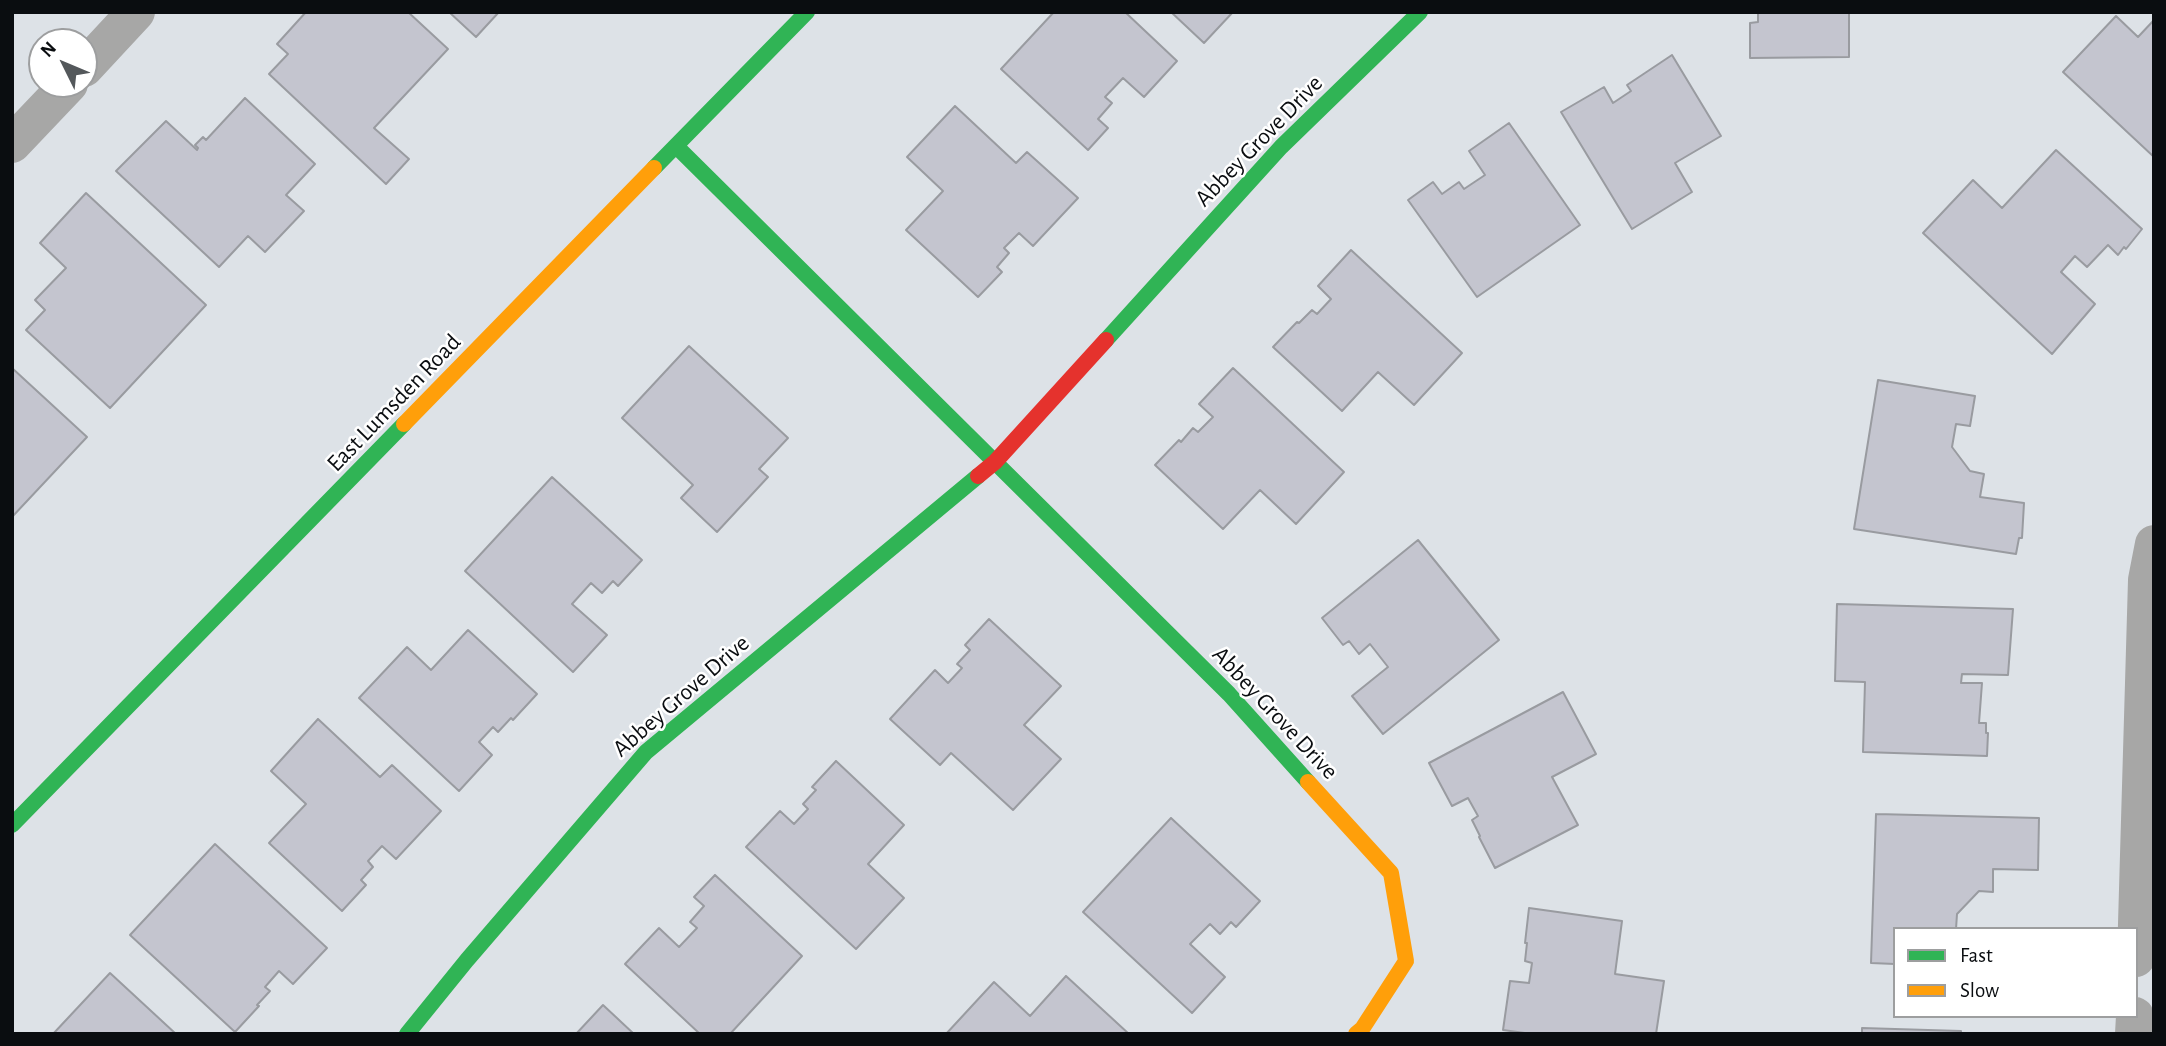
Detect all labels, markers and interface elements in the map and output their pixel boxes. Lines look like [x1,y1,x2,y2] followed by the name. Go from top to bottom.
[28,28,98,98] north arrow
[37,38,60,61] text: N
[1189,69,1329,213] street label: Abbey Grove Drive
[321,328,467,478] street label: East Lumsden Road
[607,629,755,763] street label: Abbey Grove Drive
[1206,640,1344,786] street label: Abbey Grove Drive
[1893,927,2138,1018] legend
[1960,945,1993,966] text: Fast
[1960,980,1999,1001] text: Slow

